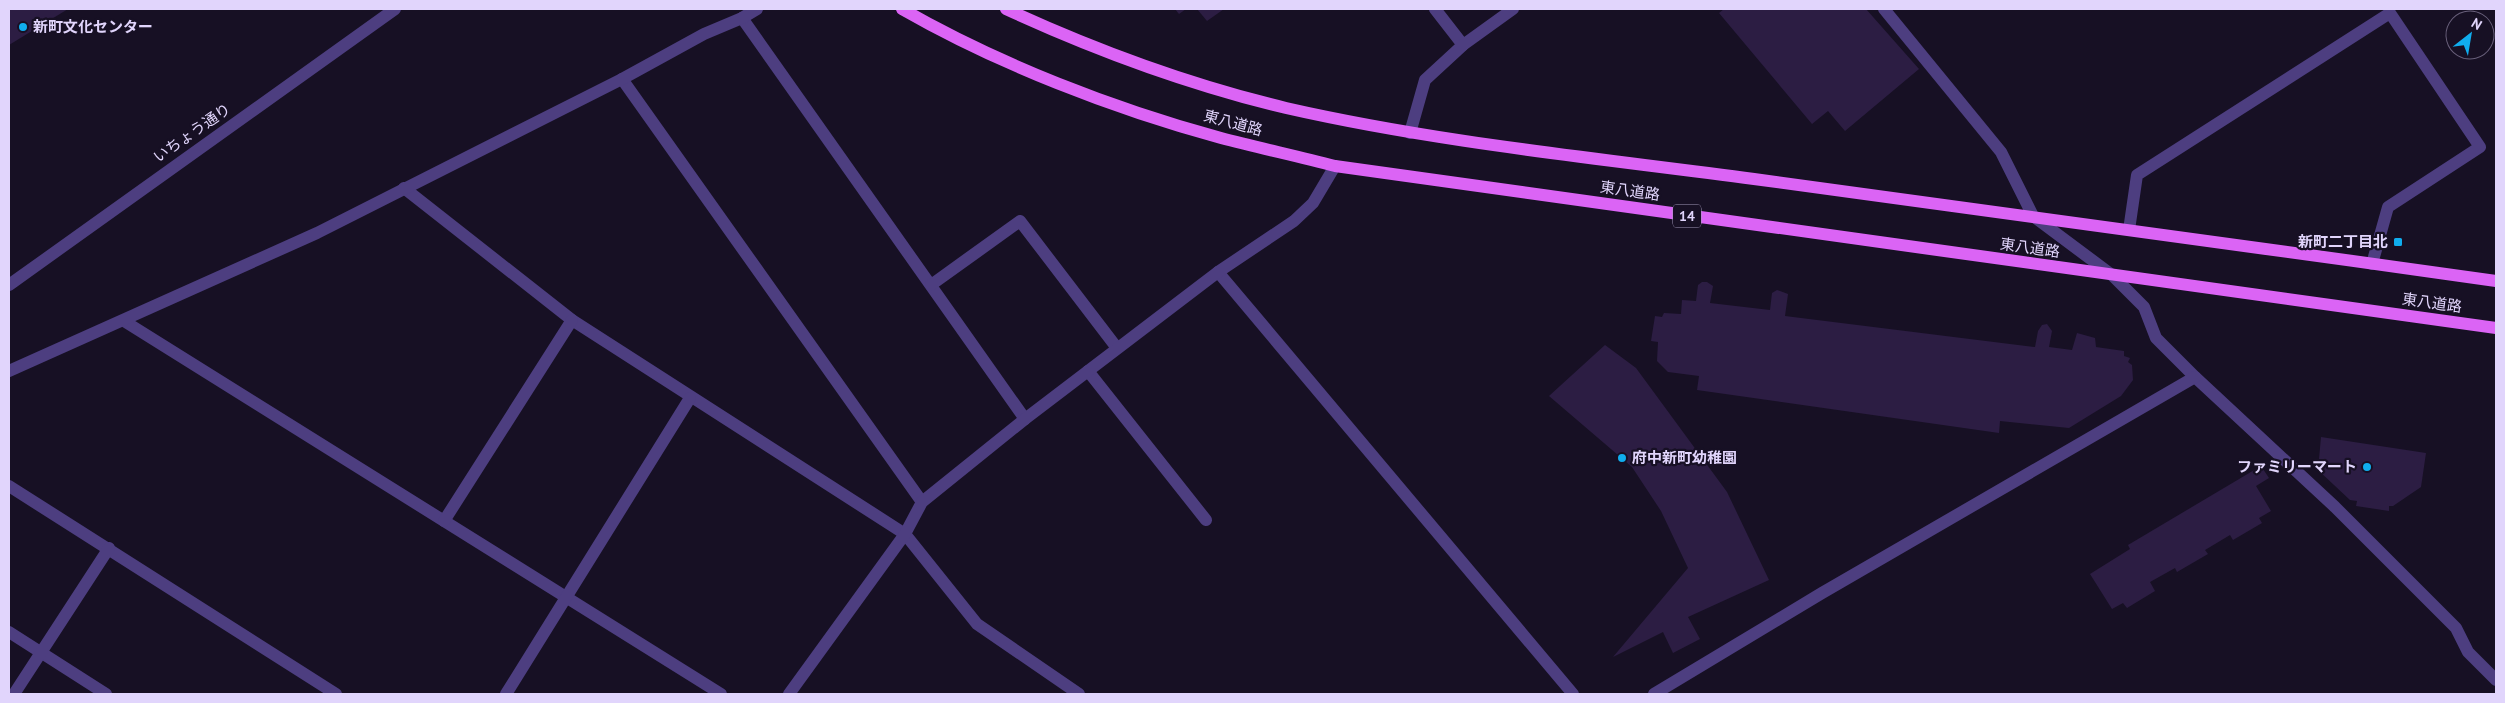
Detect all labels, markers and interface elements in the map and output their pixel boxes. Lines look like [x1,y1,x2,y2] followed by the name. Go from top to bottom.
[2445,10,2495,60] north arrow
[2468,14,2485,34] text: N
[33,17,153,36] place label: 新町文化センター
[17,21,29,33] marker: 新町文化センター
[149,99,234,166] street label: いちょう通り
[1202,106,1265,139] street label: 東八道路
[1599,177,1661,204] street label: 東八道路
[1673,205,1701,228] road number: 14
[2298,232,2388,251] place label: 新町二丁目北
[1999,234,2061,261] street label: 東八道路
[2392,236,2404,248] marker: 新町二丁目北
[2401,289,2463,316] street label: 東八道路
[1632,448,1737,467] place label: 府中新町幼稚園
[1616,452,1628,464] marker: 府中新町幼稚園
[2237,457,2357,476] place label: ファミリーマート
[2361,461,2373,473] marker: ファミリーマート

